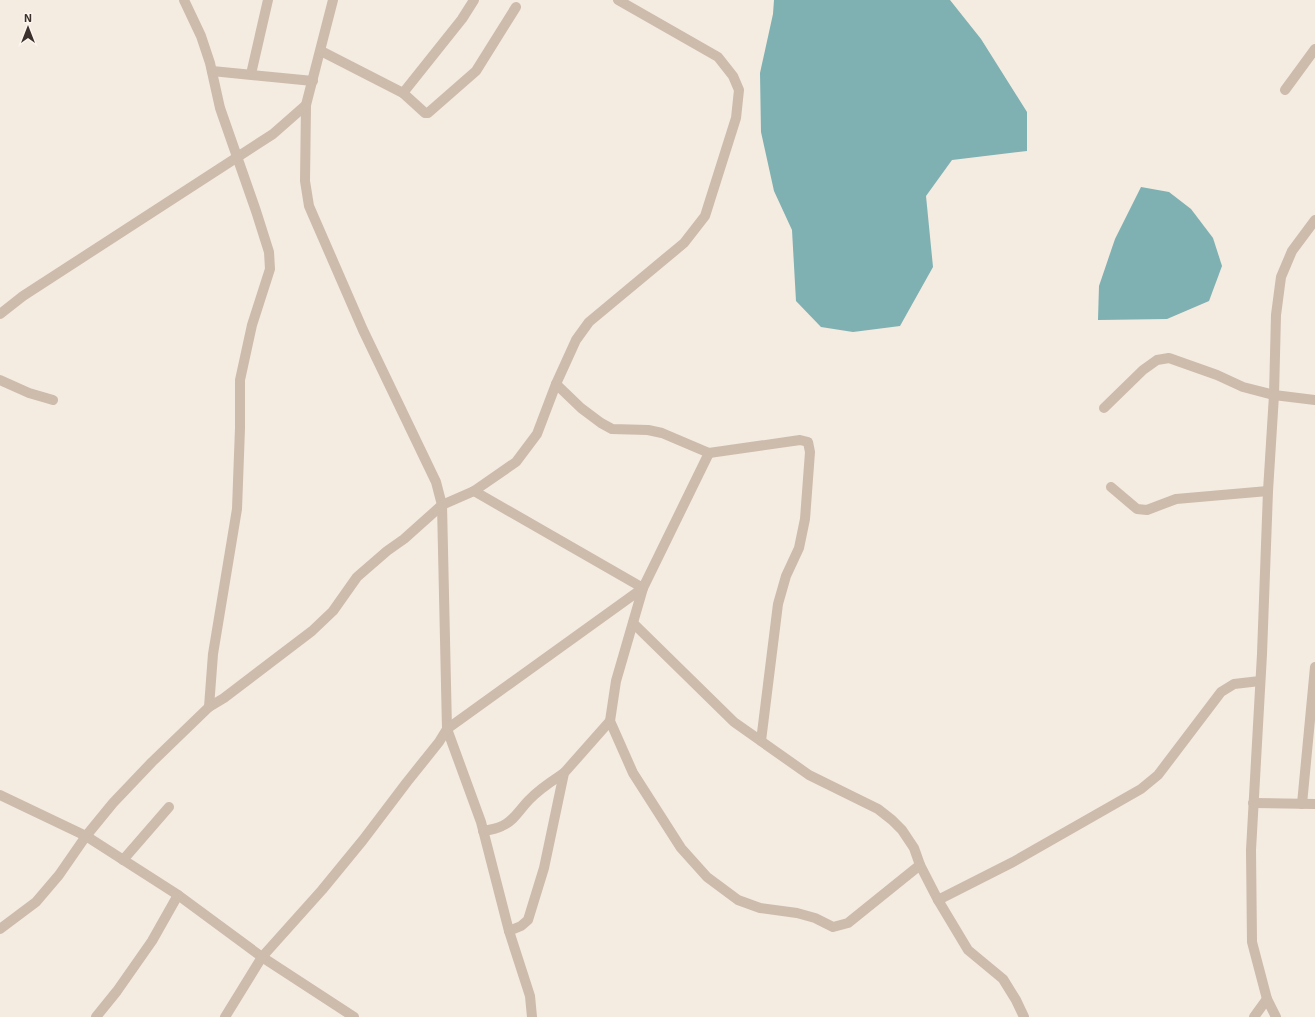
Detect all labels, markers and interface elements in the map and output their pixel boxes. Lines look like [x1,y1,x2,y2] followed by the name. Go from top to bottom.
[8,8,48,48] north arrow
[24,11,32,24] text: N

